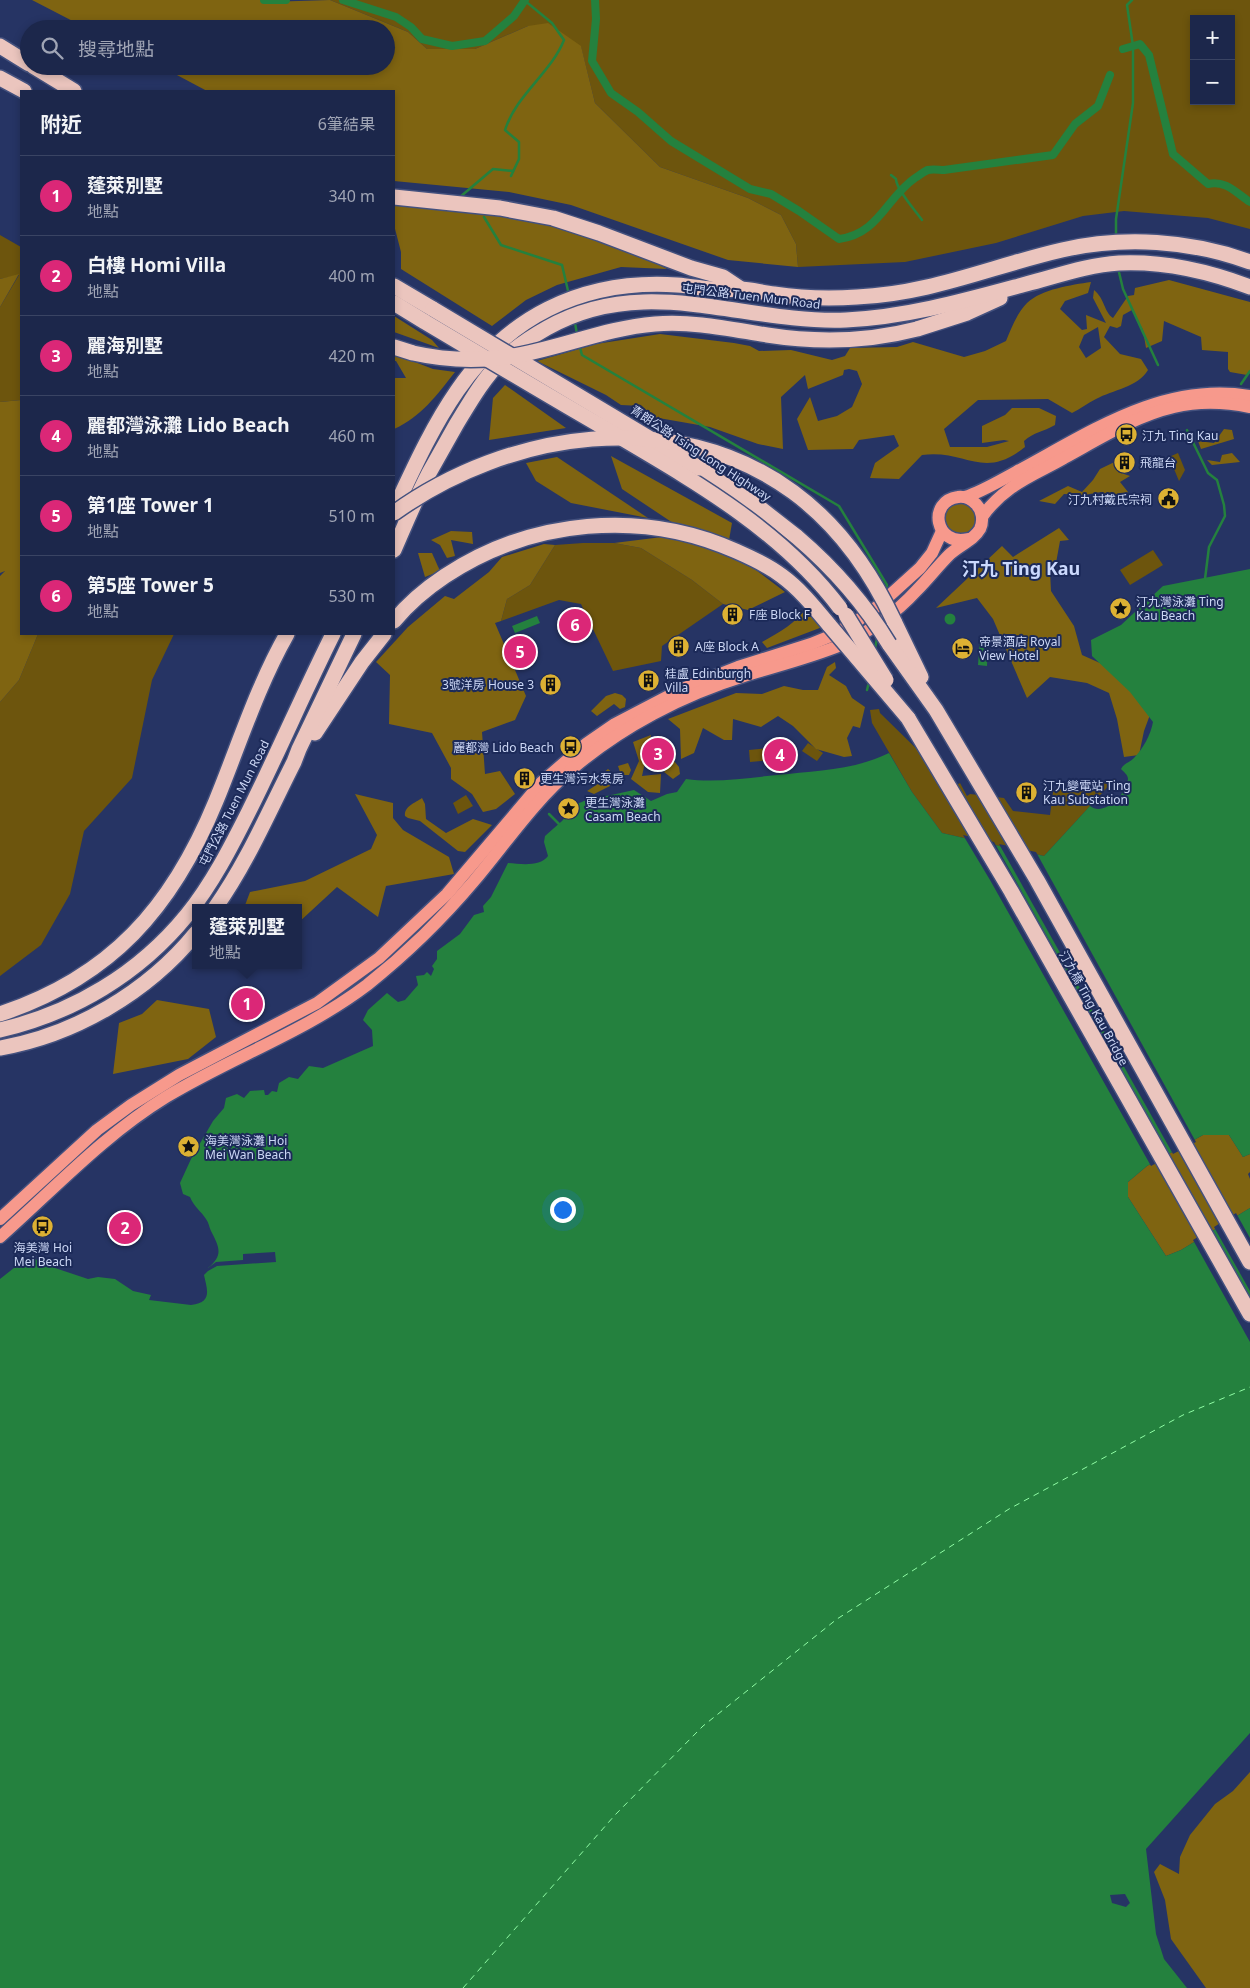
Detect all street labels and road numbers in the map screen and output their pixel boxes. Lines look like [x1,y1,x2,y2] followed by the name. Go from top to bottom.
[681,279,821,313] street label: 屯門公路 Tuen Mun Road
[627,401,775,505] street label: 青朗公路 Tsing Long Highway
[195,737,273,869] street label: 屯門公路 Tuen Mun Road
[1055,948,1133,1069] street label: 汀九橋 Ting Kau Bridge

